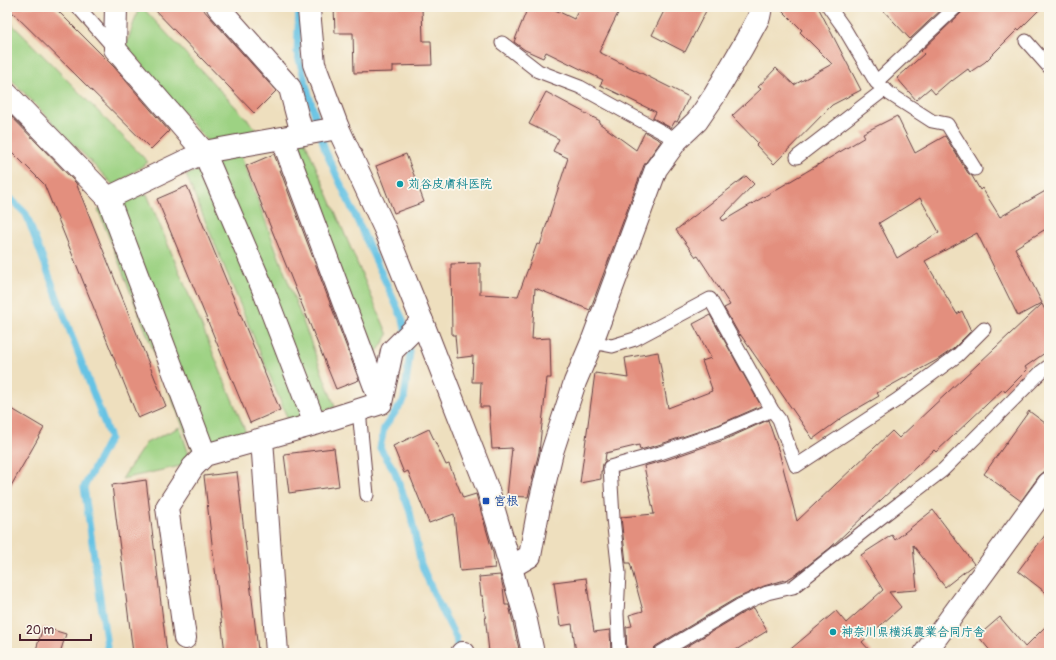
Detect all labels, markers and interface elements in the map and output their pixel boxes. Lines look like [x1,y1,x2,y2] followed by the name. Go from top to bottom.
[408,177,492,192] place label: 苅谷皮膚科医院
[395,179,405,189] marker: 苅谷皮膚科医院
[494,494,519,509] place label: 宮根
[481,496,491,506] marker: 宮根
[20,616,91,642] scale bar
[26,623,55,638] text: 20 m
[841,625,985,640] place label: 神奈川県横浜農業合同庁舎
[828,627,838,637] marker: 神奈川県横浜農業合同庁舎

